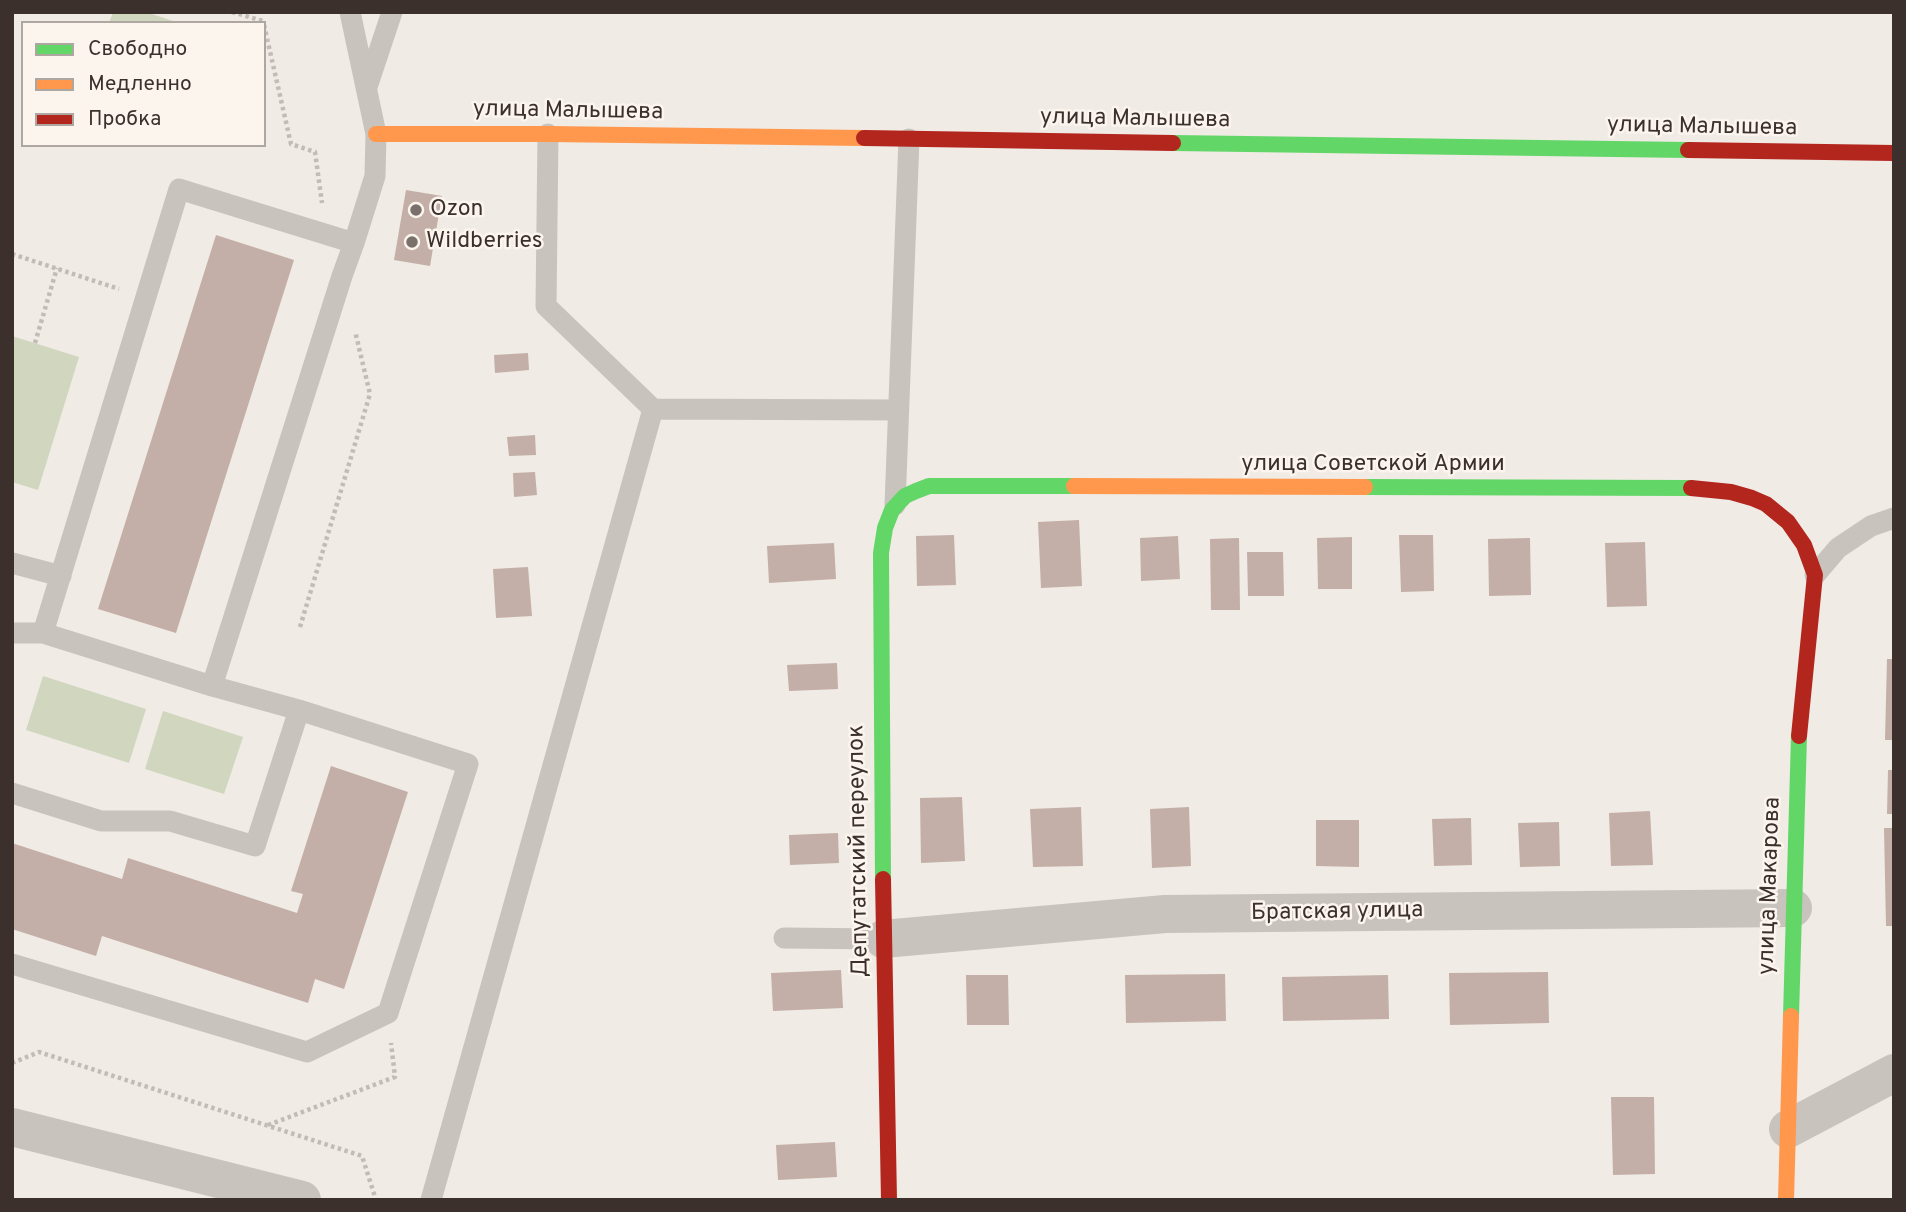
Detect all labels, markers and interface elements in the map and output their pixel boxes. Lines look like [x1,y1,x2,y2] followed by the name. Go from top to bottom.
[21,21,266,147] legend
[88,36,187,63] text: Свободно
[88,71,192,98] text: Медленно
[473,97,663,127] street label: улица Малышева
[1040,105,1230,135] street label: улица Малышева
[88,106,161,133] text: Пробка
[1607,113,1797,143] street label: улица Малышева
[430,196,483,224] place label: Ozon
[408,202,424,218] marker: Ozon
[426,228,542,256] place label: Wildberries
[404,234,420,250] marker: Wildberries
[1241,451,1505,479] street label: улица Советской Армии
[844,724,876,978] street label: Депутатский переулок
[1754,796,1788,976] street label: улица Макарова
[1251,898,1423,928] street label: Братская улица

